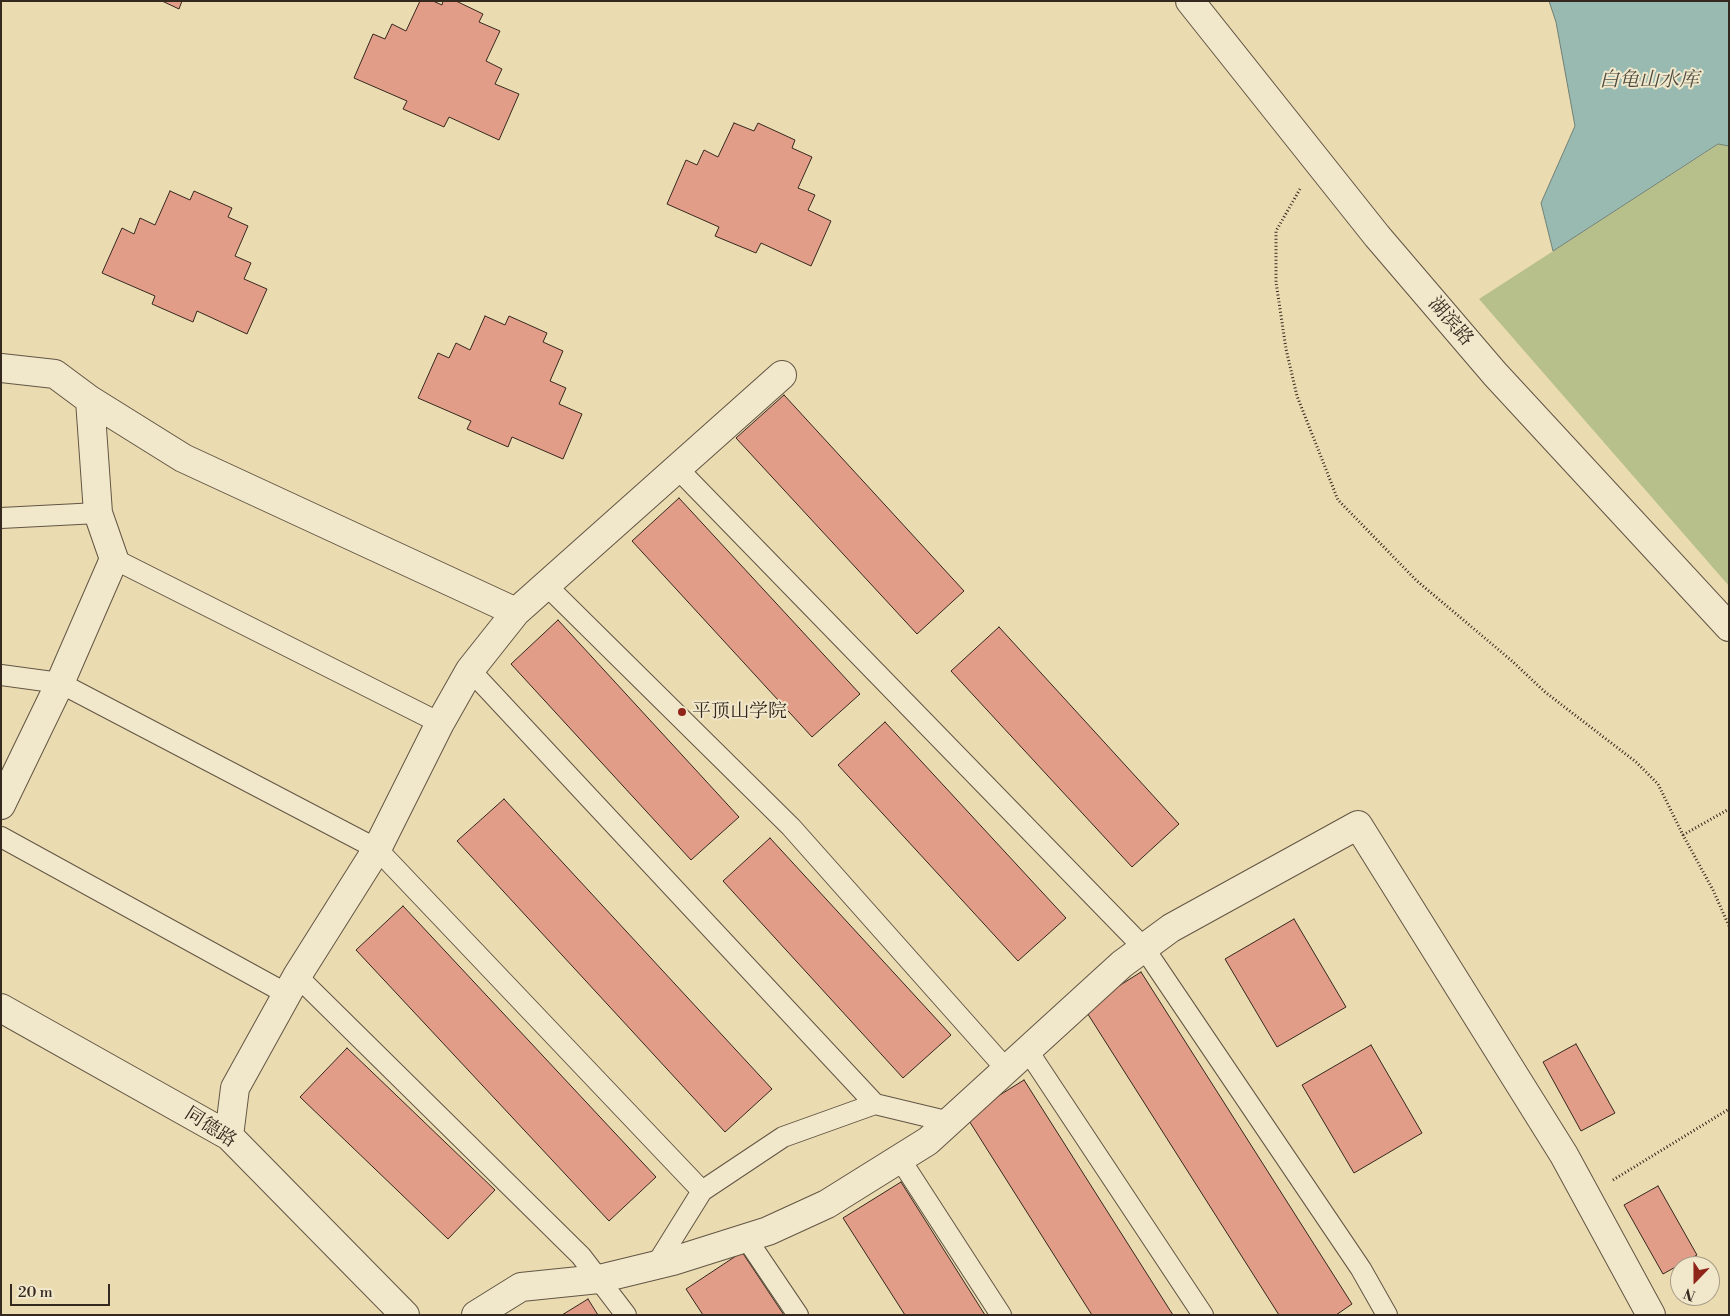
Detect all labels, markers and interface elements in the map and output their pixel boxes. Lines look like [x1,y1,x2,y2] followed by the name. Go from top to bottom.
[1599,69,1699,93] water label: 白龟山水库
[1423,293,1477,351] street label: 湖滨路
[692,701,787,723] place label: 平顶山学院
[676,706,688,718] marker: 平顶山学院
[180,1103,240,1153] street label: 同德路
[1670,1256,1720,1306] north arrow
[12,1274,112,1306] scale bar
[18,1283,53,1302] text: 20 m
[1681,1284,1698,1304] text: N

